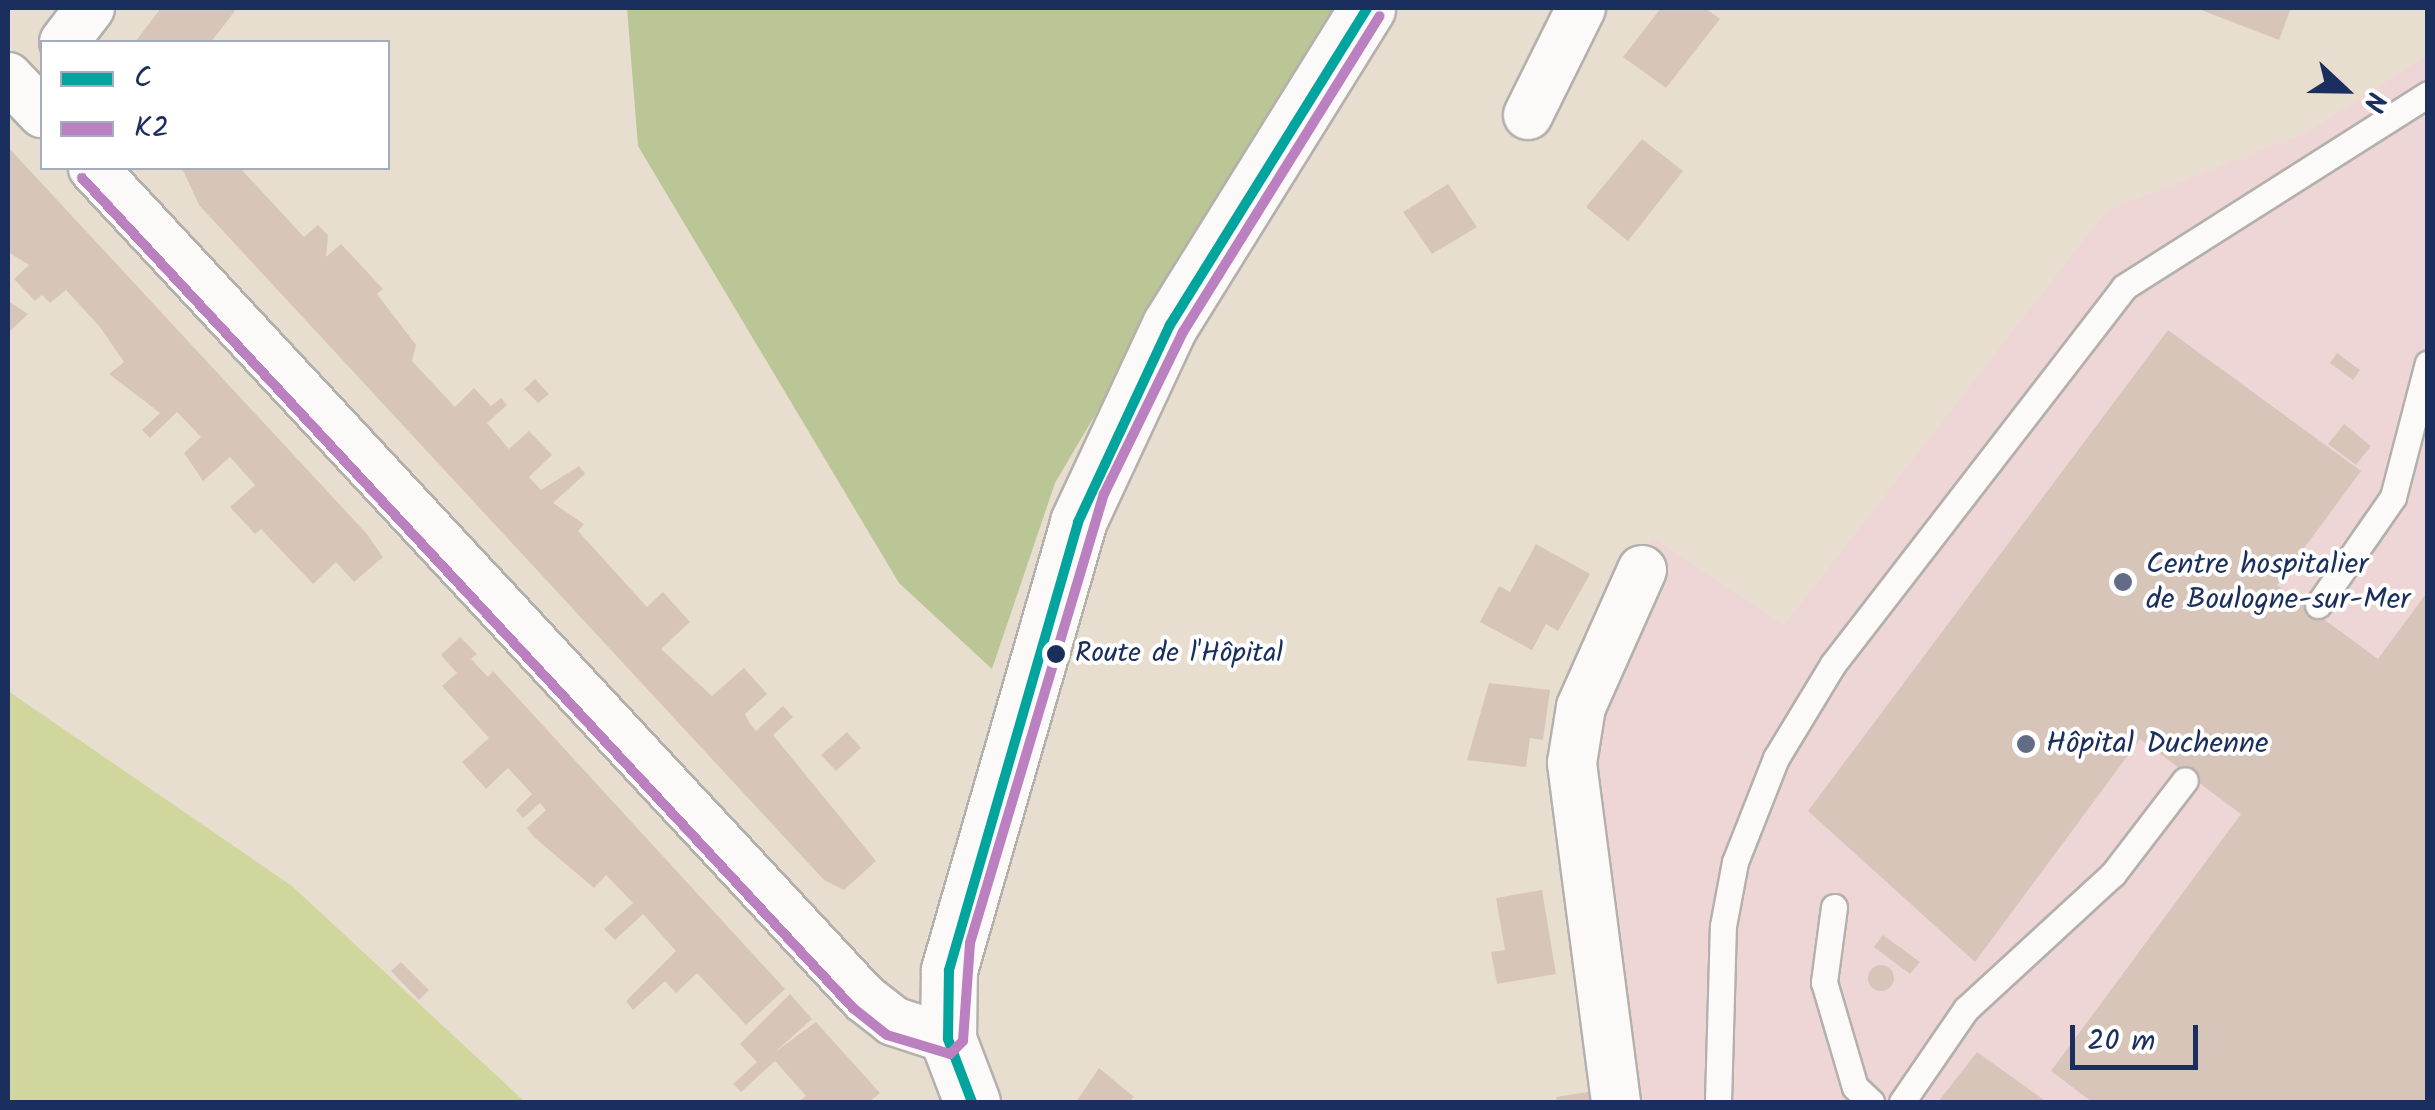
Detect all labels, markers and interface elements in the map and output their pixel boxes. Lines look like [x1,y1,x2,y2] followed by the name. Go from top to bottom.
[40,40,390,170] legend
[2295,40,2395,140] north arrow
[134,55,152,103] text: C
[2349,85,2397,118] text: N
[134,105,169,153] text: K2
[2146,547,2410,618] place label: Centre hospitalier de Boulogne-sur-Mer
[2110,569,2136,595] marker: Centre hospitalier de Boulogne-sur-Mer
[1075,637,1283,671] place label: Route de l'Hôpital
[1046,644,1066,664] marker: Route de l'Hôpital
[2046,726,2268,762] place label: Hôpital Duchenne
[2015,733,2037,755] marker: Hôpital Duchenne
[2075,1005,2202,1067] scale bar
[2087,1018,2155,1066] text: 20 m

